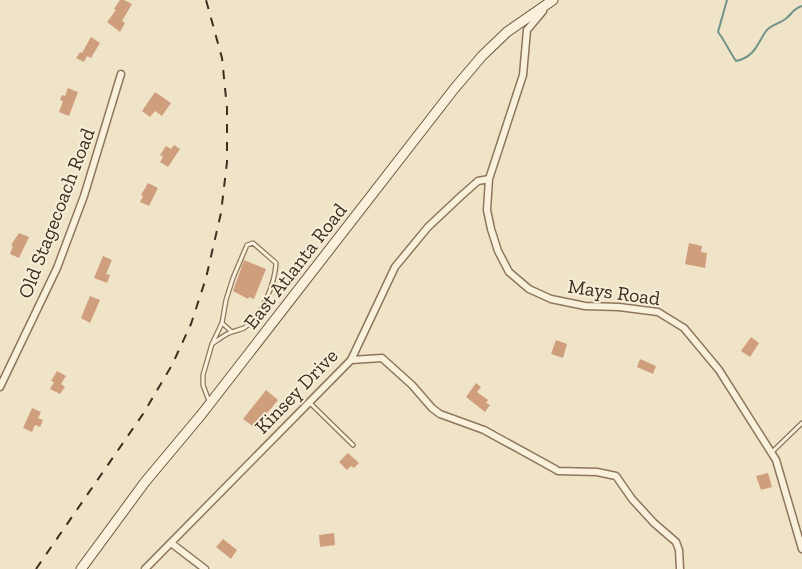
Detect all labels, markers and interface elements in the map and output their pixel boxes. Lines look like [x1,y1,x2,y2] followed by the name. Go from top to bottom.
[13,125,100,301] street label: Old Stagecoach Road
[239,198,351,334] street label: East Atlanta Road
[566,274,662,310] street label: Mays Road
[249,343,343,439] street label: Kinsey Drive

